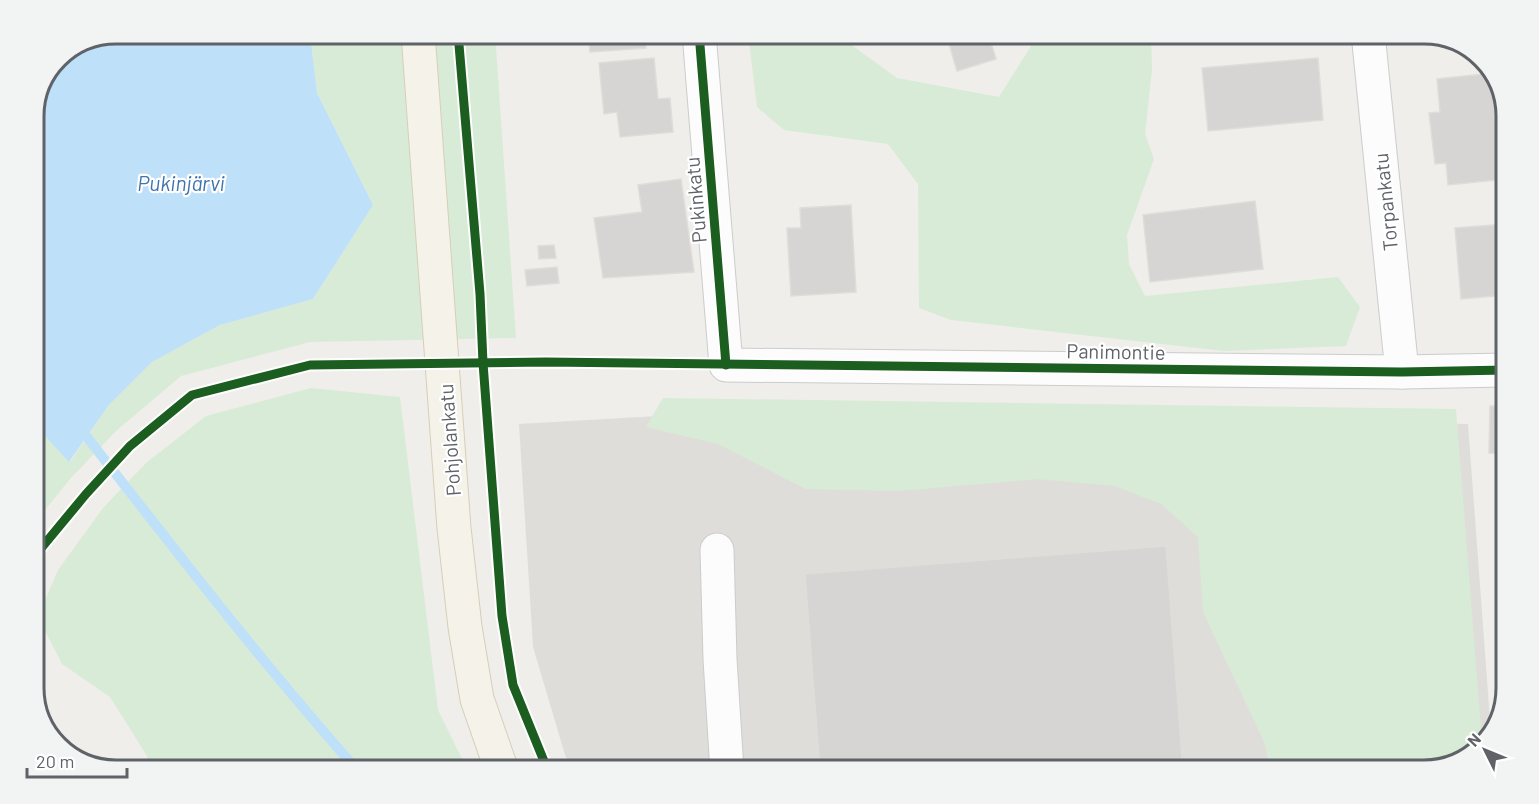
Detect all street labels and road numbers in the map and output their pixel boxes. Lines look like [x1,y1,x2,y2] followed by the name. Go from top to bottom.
[1368,152,1402,252] street label: Torpankatu
[679,156,711,244] street label: Pukinkatu
[1066,338,1166,364] street label: Panimontie
[433,383,465,497] street label: Pohjolankatu

